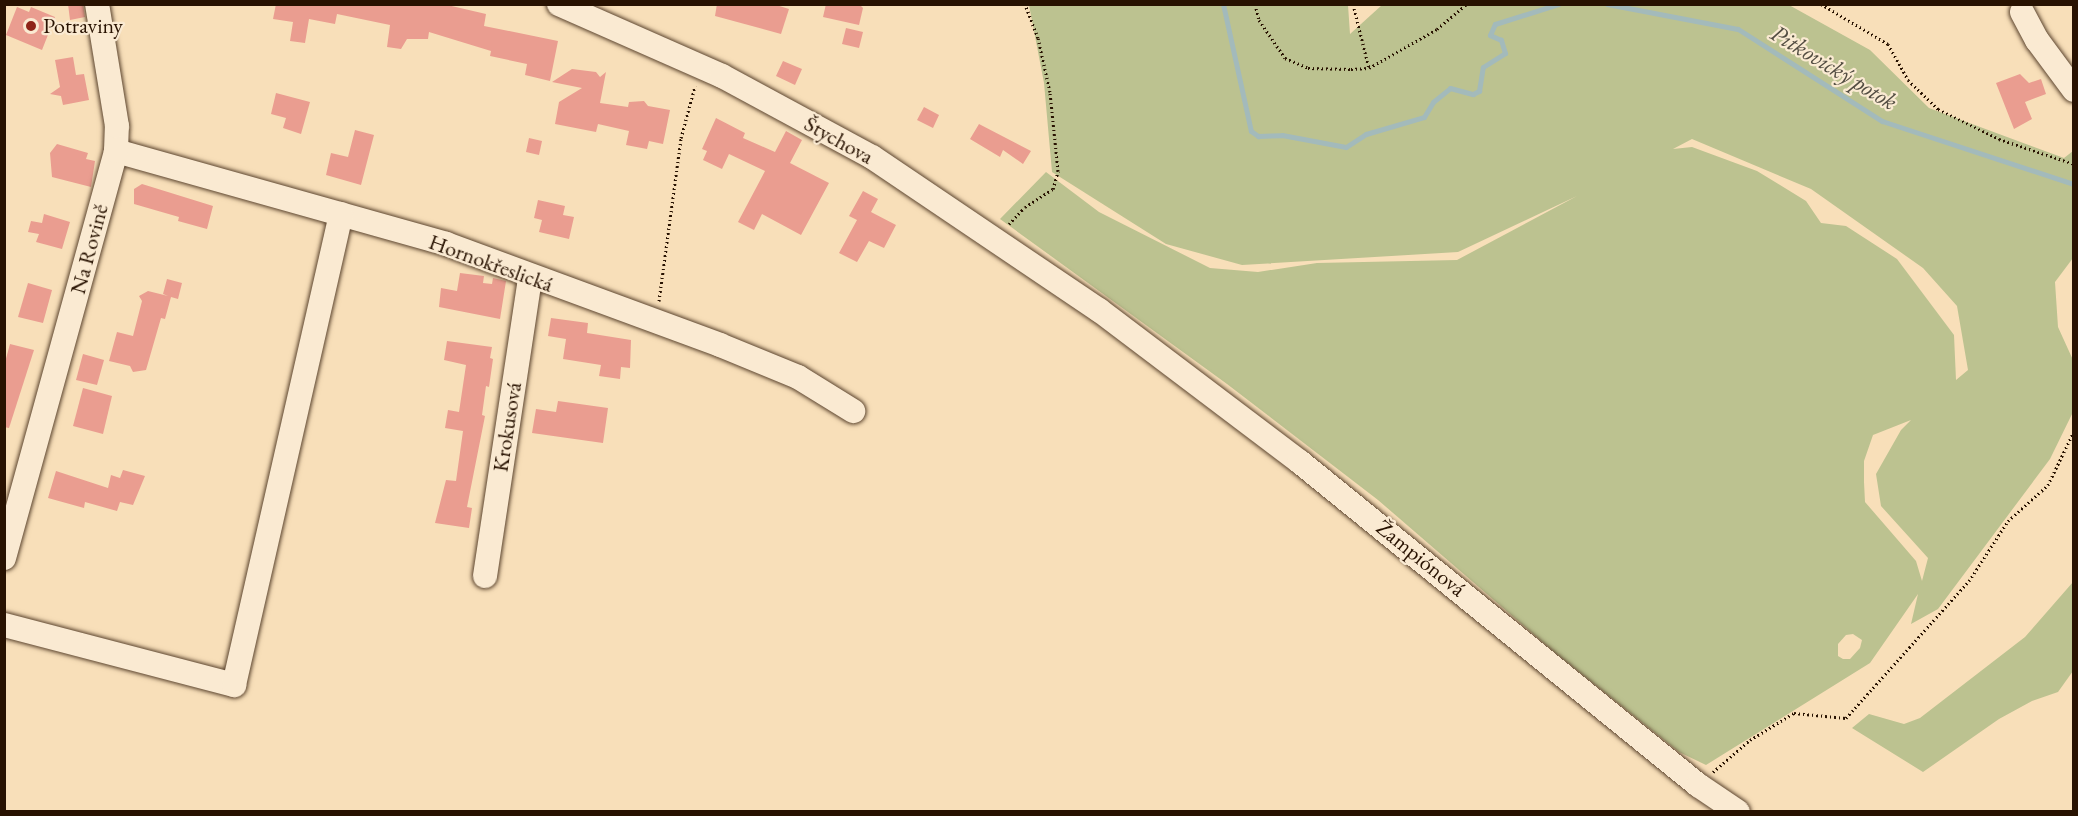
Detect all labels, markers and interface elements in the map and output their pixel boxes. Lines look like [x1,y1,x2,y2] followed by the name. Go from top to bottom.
[43,13,123,39] place label: Potraviny
[1766,18,1902,116] water label: Pitkovický potok
[24,19,38,33] marker: Potraviny
[800,110,878,170] street label: Štychova
[64,201,114,297] street label: Na Rovině
[425,228,557,298] street label: Hornokřeslická
[487,380,527,474] street label: Krokusová
[1371,514,1471,602] street label: Žampiónová

